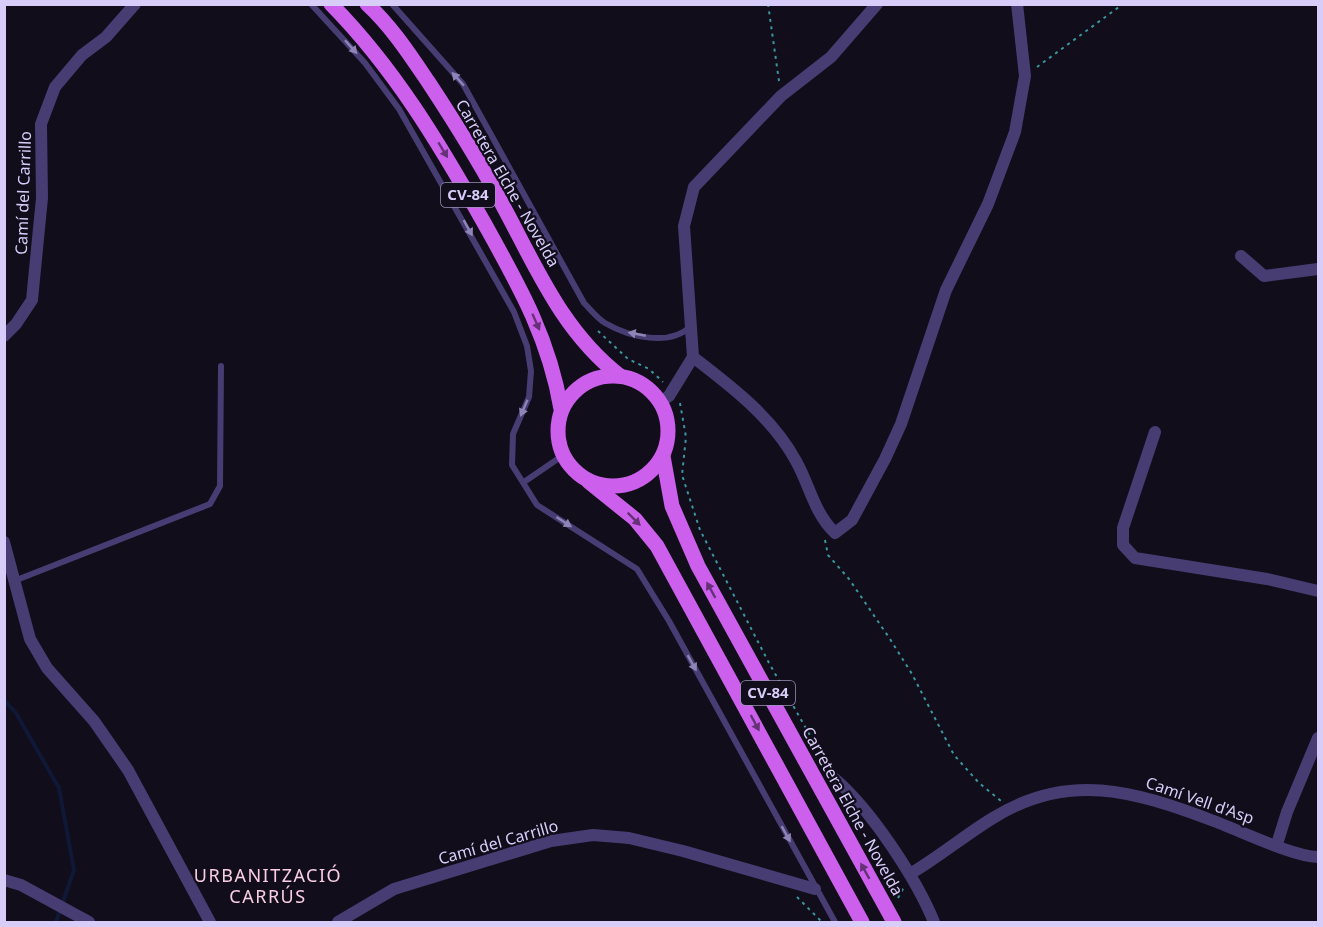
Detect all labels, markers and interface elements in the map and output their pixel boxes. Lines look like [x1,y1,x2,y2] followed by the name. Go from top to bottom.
[344,40,358,55] one-way arrow
[452,72,465,87] one-way arrow
[451,95,565,271] street label: Carretera Elche - Novelda
[10,131,36,255] street label: Camí del Carrillo
[438,142,448,159] one-way arrow
[441,183,495,207] road number: CV-84
[462,220,472,237] one-way arrow
[531,313,540,330] one-way arrow
[628,329,647,338] one-way arrow
[519,399,529,417] one-way arrow
[627,512,641,527] one-way arrow
[556,517,572,528] one-way arrow
[706,581,716,598] one-way arrow
[687,654,697,671] one-way arrow
[741,681,795,705] road number: CV-84
[750,714,759,731] one-way arrow
[797,723,909,899] street label: Carretera Elche - Novelda
[1143,771,1257,829] street label: Camí Vell d'Asp
[435,814,561,870] street label: Camí del Carrillo
[781,825,791,842] one-way arrow
[194,863,342,908] district label: URBANITZACIÓ CARRÚS
[860,863,870,880] one-way arrow

